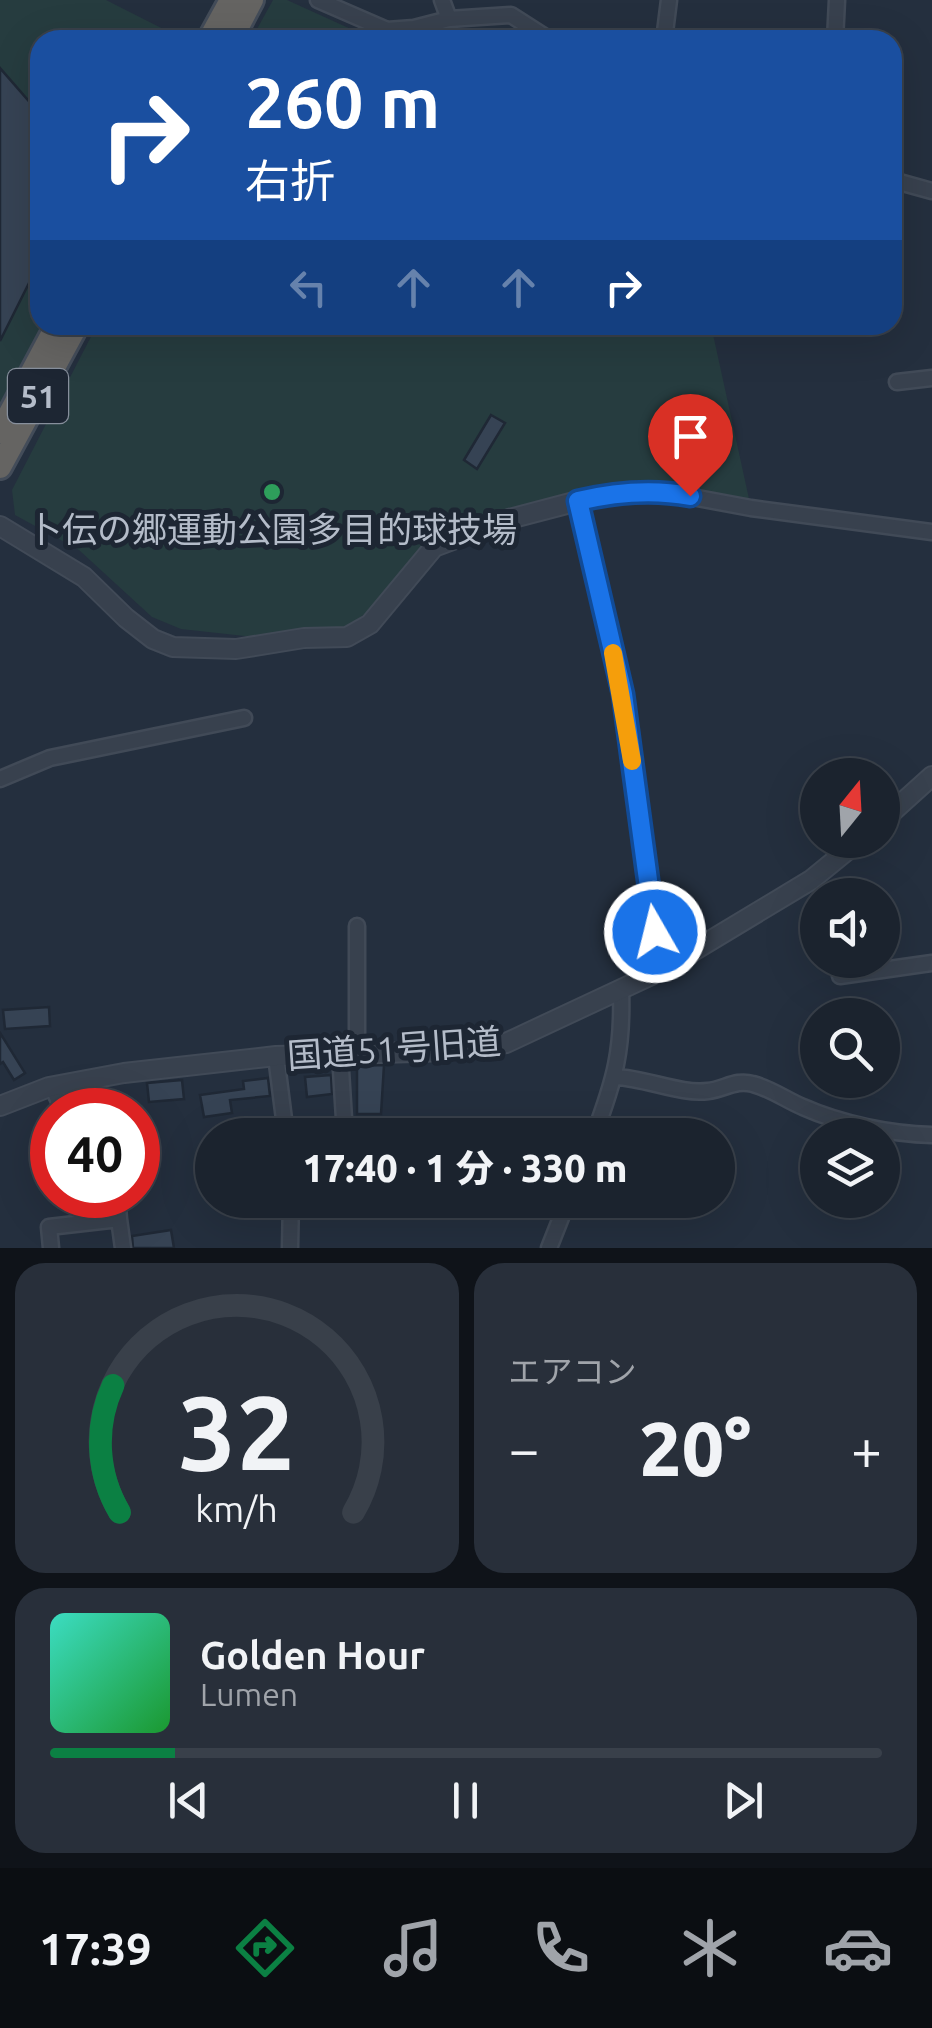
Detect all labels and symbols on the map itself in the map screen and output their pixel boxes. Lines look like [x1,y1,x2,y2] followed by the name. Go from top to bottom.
[8,369,68,423] road number: 51
[648,394,733,497] pin
[261,481,283,503] marker: 卜伝の郷運動公園多目的球技場
[27,509,517,549] place label: 卜伝の郷運動公園多目的球技場
[800,758,900,858] north arrow
[603,880,707,984] position arrow
[286,1021,502,1075] street label: 国道51号旧道
[30,1088,160,1218] speed limit sign: 40

